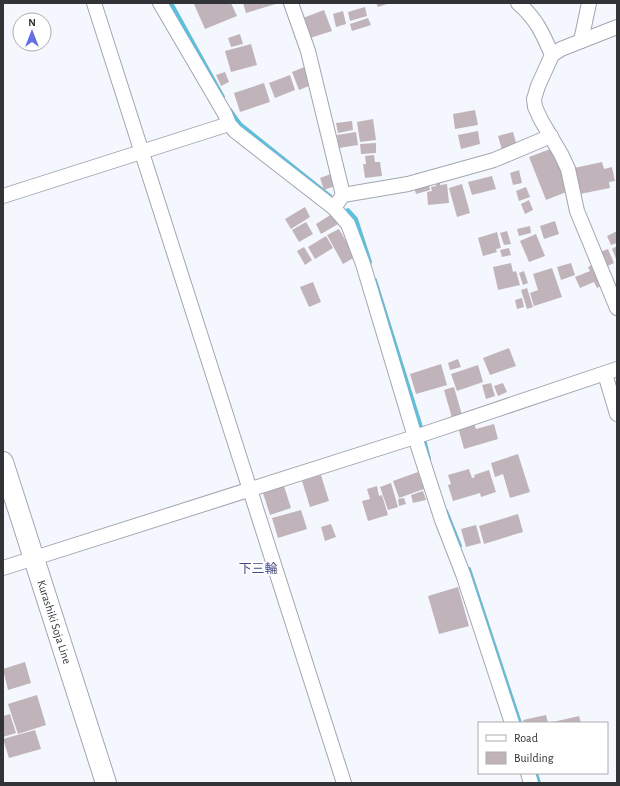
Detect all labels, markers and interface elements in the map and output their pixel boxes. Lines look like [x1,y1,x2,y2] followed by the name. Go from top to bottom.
[12,12,52,52] north arrow
[28,17,36,28] text: N
[238,561,278,576] district label: 下三輪
[35,579,73,665] street label: Kurashiki Soja Line
[478,722,608,774] legend
[514,732,538,744] text: Road
[514,752,554,764] text: Building

